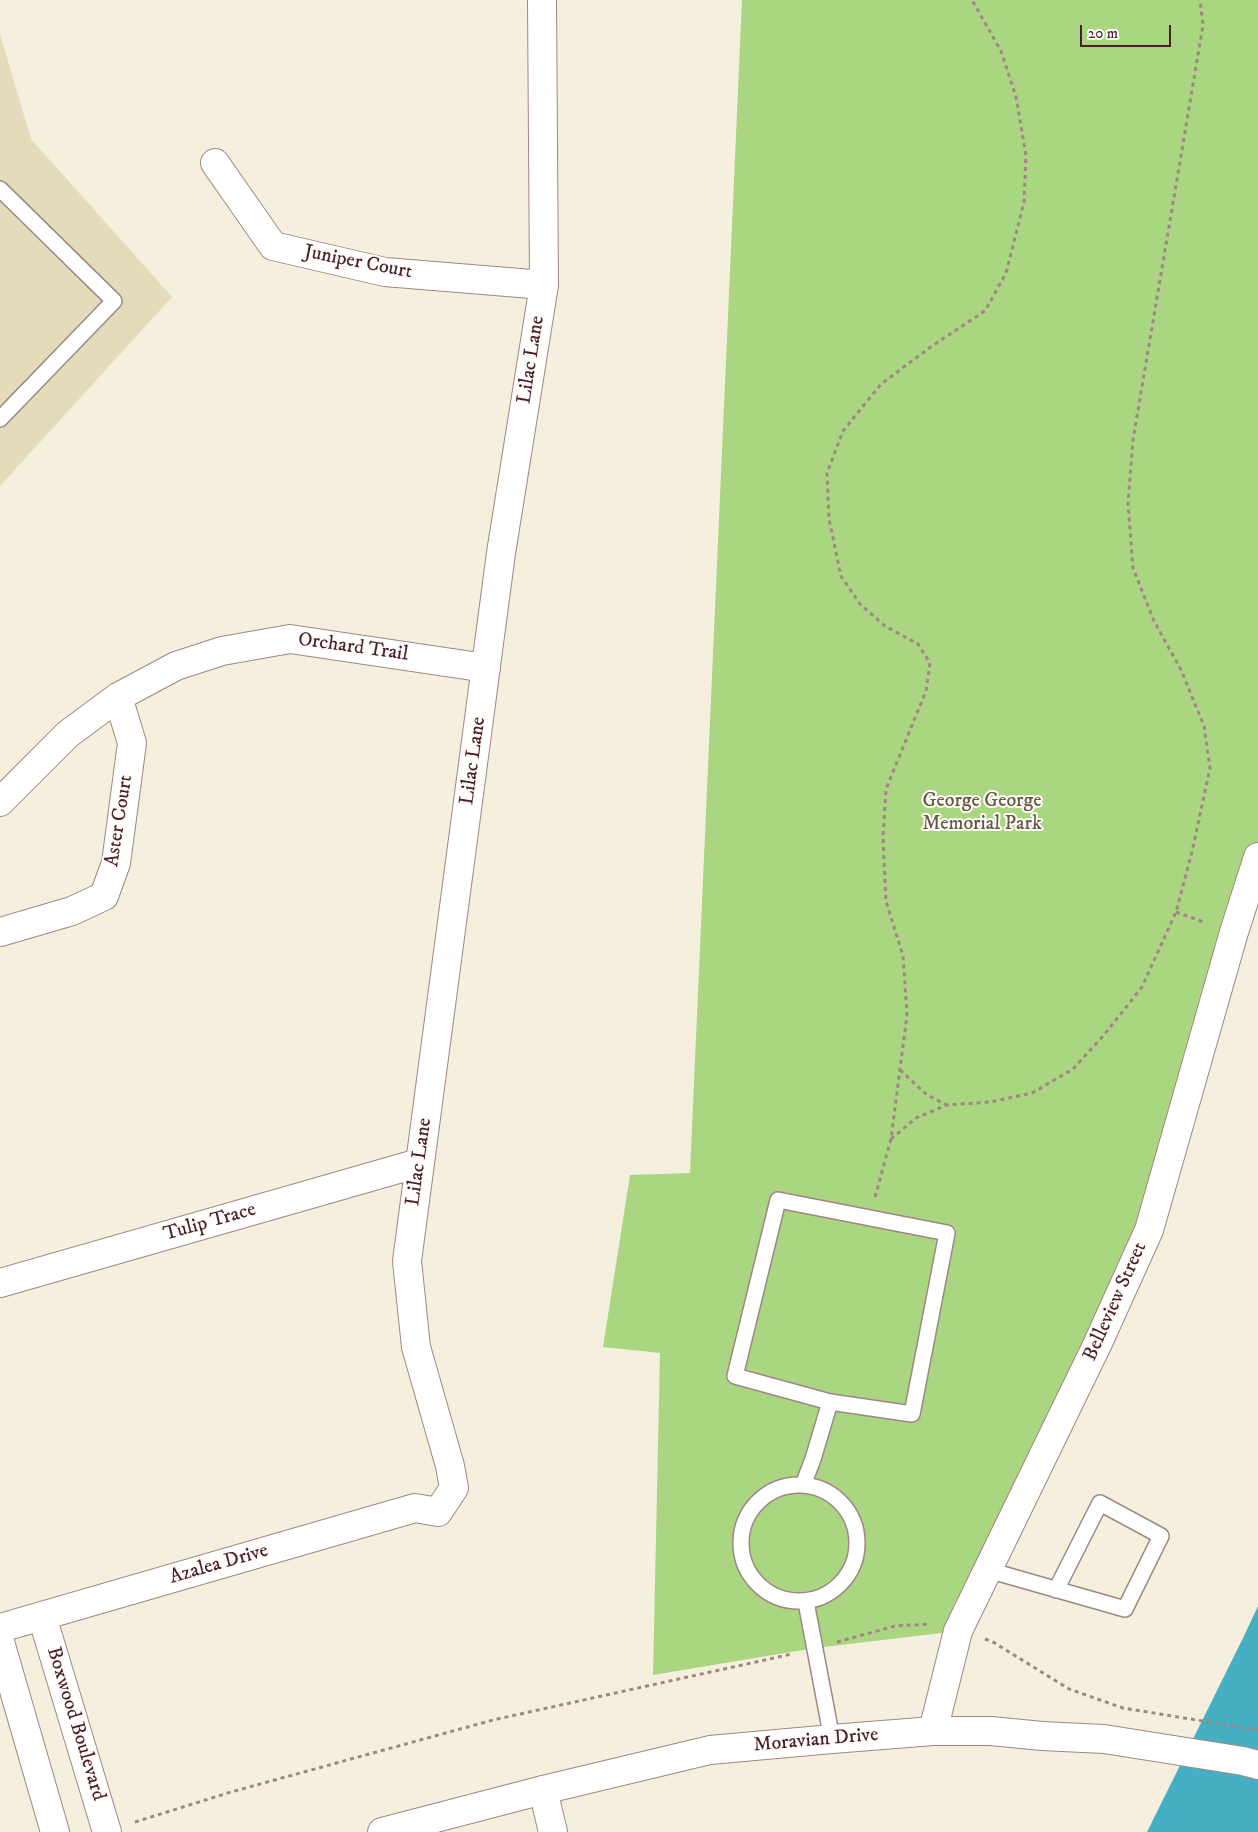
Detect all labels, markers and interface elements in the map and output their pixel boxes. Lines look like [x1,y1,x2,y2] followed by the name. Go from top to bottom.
[1083,15,1174,47] scale bar
[1088,24,1118,43] text: 20 m
[302,241,414,285] street label: Juniper Court
[513,314,551,406] street label: Lilac Lane
[296,628,410,668] street label: Orchard Trail
[456,715,492,807] street label: Lilac Lane
[101,774,139,868] street label: Aster Court
[922,790,1042,837] park label: George George Memorial Park
[402,1116,438,1208] street label: Lilac Lane
[161,1198,259,1248] street label: Tulip Trace
[1079,1239,1153,1365] street label: Belleview Street
[167,1539,271,1591] street label: Azalea Drive
[40,1644,110,1804] street label: Boxwood Boulevard
[753,1724,879,1758] street label: Moravian Drive

